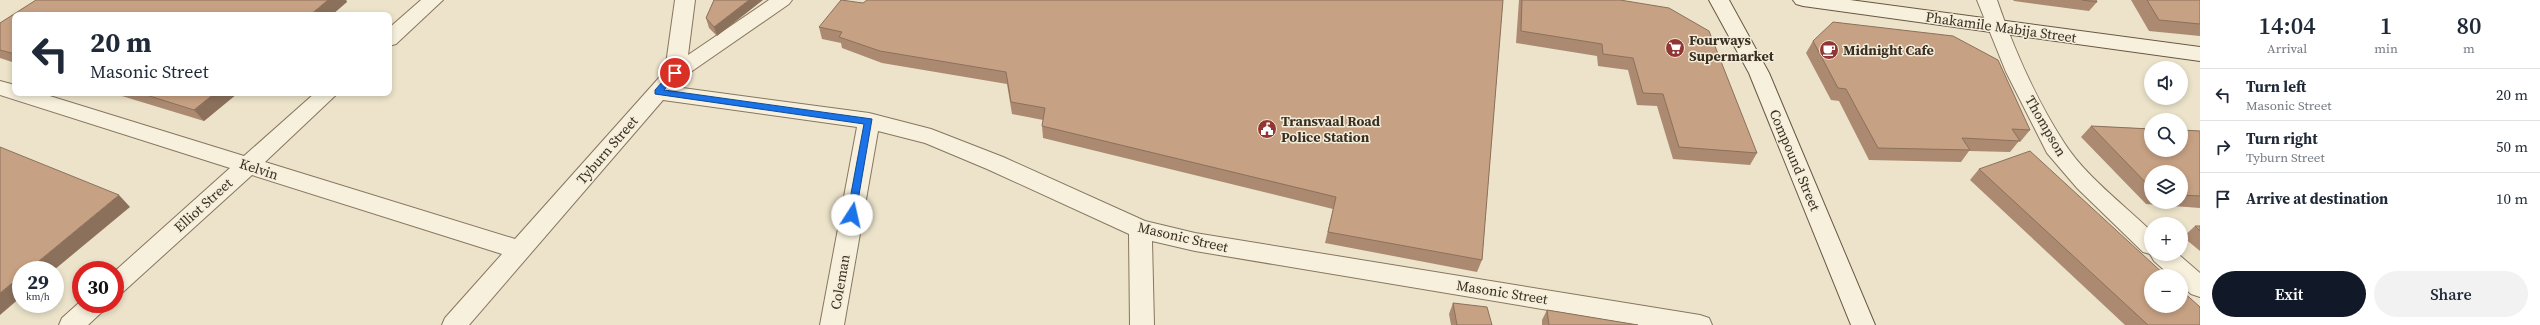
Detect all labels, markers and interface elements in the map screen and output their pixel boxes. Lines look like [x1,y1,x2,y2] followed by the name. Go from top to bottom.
[1924,7,2078,48] street label: Phakamile Mabija Street
[2259,9,2316,42] text: 14:04
[2380,9,2392,42] text: 1
[2456,9,2481,42] text: 80
[90,23,152,61] text: 20 m
[24,28,76,80] icon: left
[1689,30,1775,66] place label: Fourways Supermarket
[1664,37,1686,59] supermarket icon: Fourways Supermarket
[1818,39,1840,61] cafe icon: Midnight Cafe
[1843,40,1934,60] place label: Midnight Cafe
[2267,40,2307,57] text: Arrival
[2374,40,2398,57] text: min
[2463,40,2475,57] text: m
[658,56,692,90] pin
[90,59,209,84] text: Masonic Street
[2144,61,2188,313] map controls
[2144,61,2188,105] button: sound
[664,62,686,84] icon: arrive
[2246,76,2306,97] text: Turn left
[2212,84,2234,106] icon: left
[2496,84,2528,105] text: 20 m
[2020,92,2072,161] street label: Thompson
[2246,97,2332,114] text: Masonic Street
[1765,106,1826,214] street label: Compound Street
[572,111,643,189] street label: Tyburn Street
[1281,111,1381,147] place label: Transvaal Road Police Station
[2144,113,2188,157] button: search
[1256,118,1278,140] public building icon: Transvaal Road Police Station
[2246,128,2318,149] text: Turn right
[2212,136,2234,158] icon: right
[2496,136,2528,157] text: 50 m
[2246,149,2325,166] text: Tyburn Street
[237,153,282,185] street label: Kelvin
[2144,165,2188,209] button: layers
[169,173,237,237] street label: Elliot Street
[2212,188,2234,210] icon: arrive
[2246,188,2388,209] text: Arrive at destination
[2496,188,2528,209] text: 10 m
[831,194,873,236] position arrow
[1136,217,1231,257] street label: Masonic Street
[2144,217,2188,261] button: +
[825,252,855,311] street label: Coleman
[72,261,124,313] speed limit sign: 30
[27,268,49,296] text: 29
[2144,269,2188,313] button: −
[2212,271,2366,317] button: Exit
[2374,271,2528,317] button: Share
[1455,275,1550,309] street label: Masonic Street
[26,290,50,303] text: km/h

